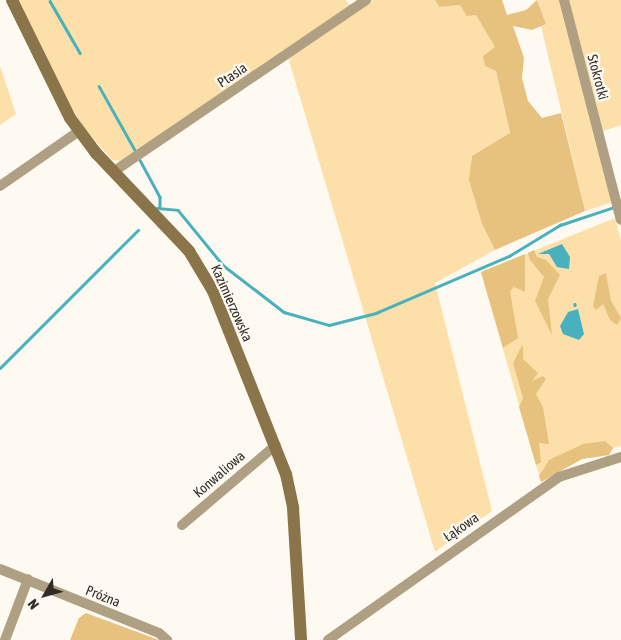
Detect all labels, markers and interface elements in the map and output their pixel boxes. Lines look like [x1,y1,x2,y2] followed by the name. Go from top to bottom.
[584,53,612,101] street label: Stokrotki
[214,59,250,91] street label: Ptasia
[208,262,256,344] street label: Kazimierzowska
[190,447,248,501] street label: Konwaliowa
[440,509,482,545] street label: Łąkowa
[20,570,70,620] north arrow
[83,582,123,610] street label: Próżna
[24,596,42,612] text: N

